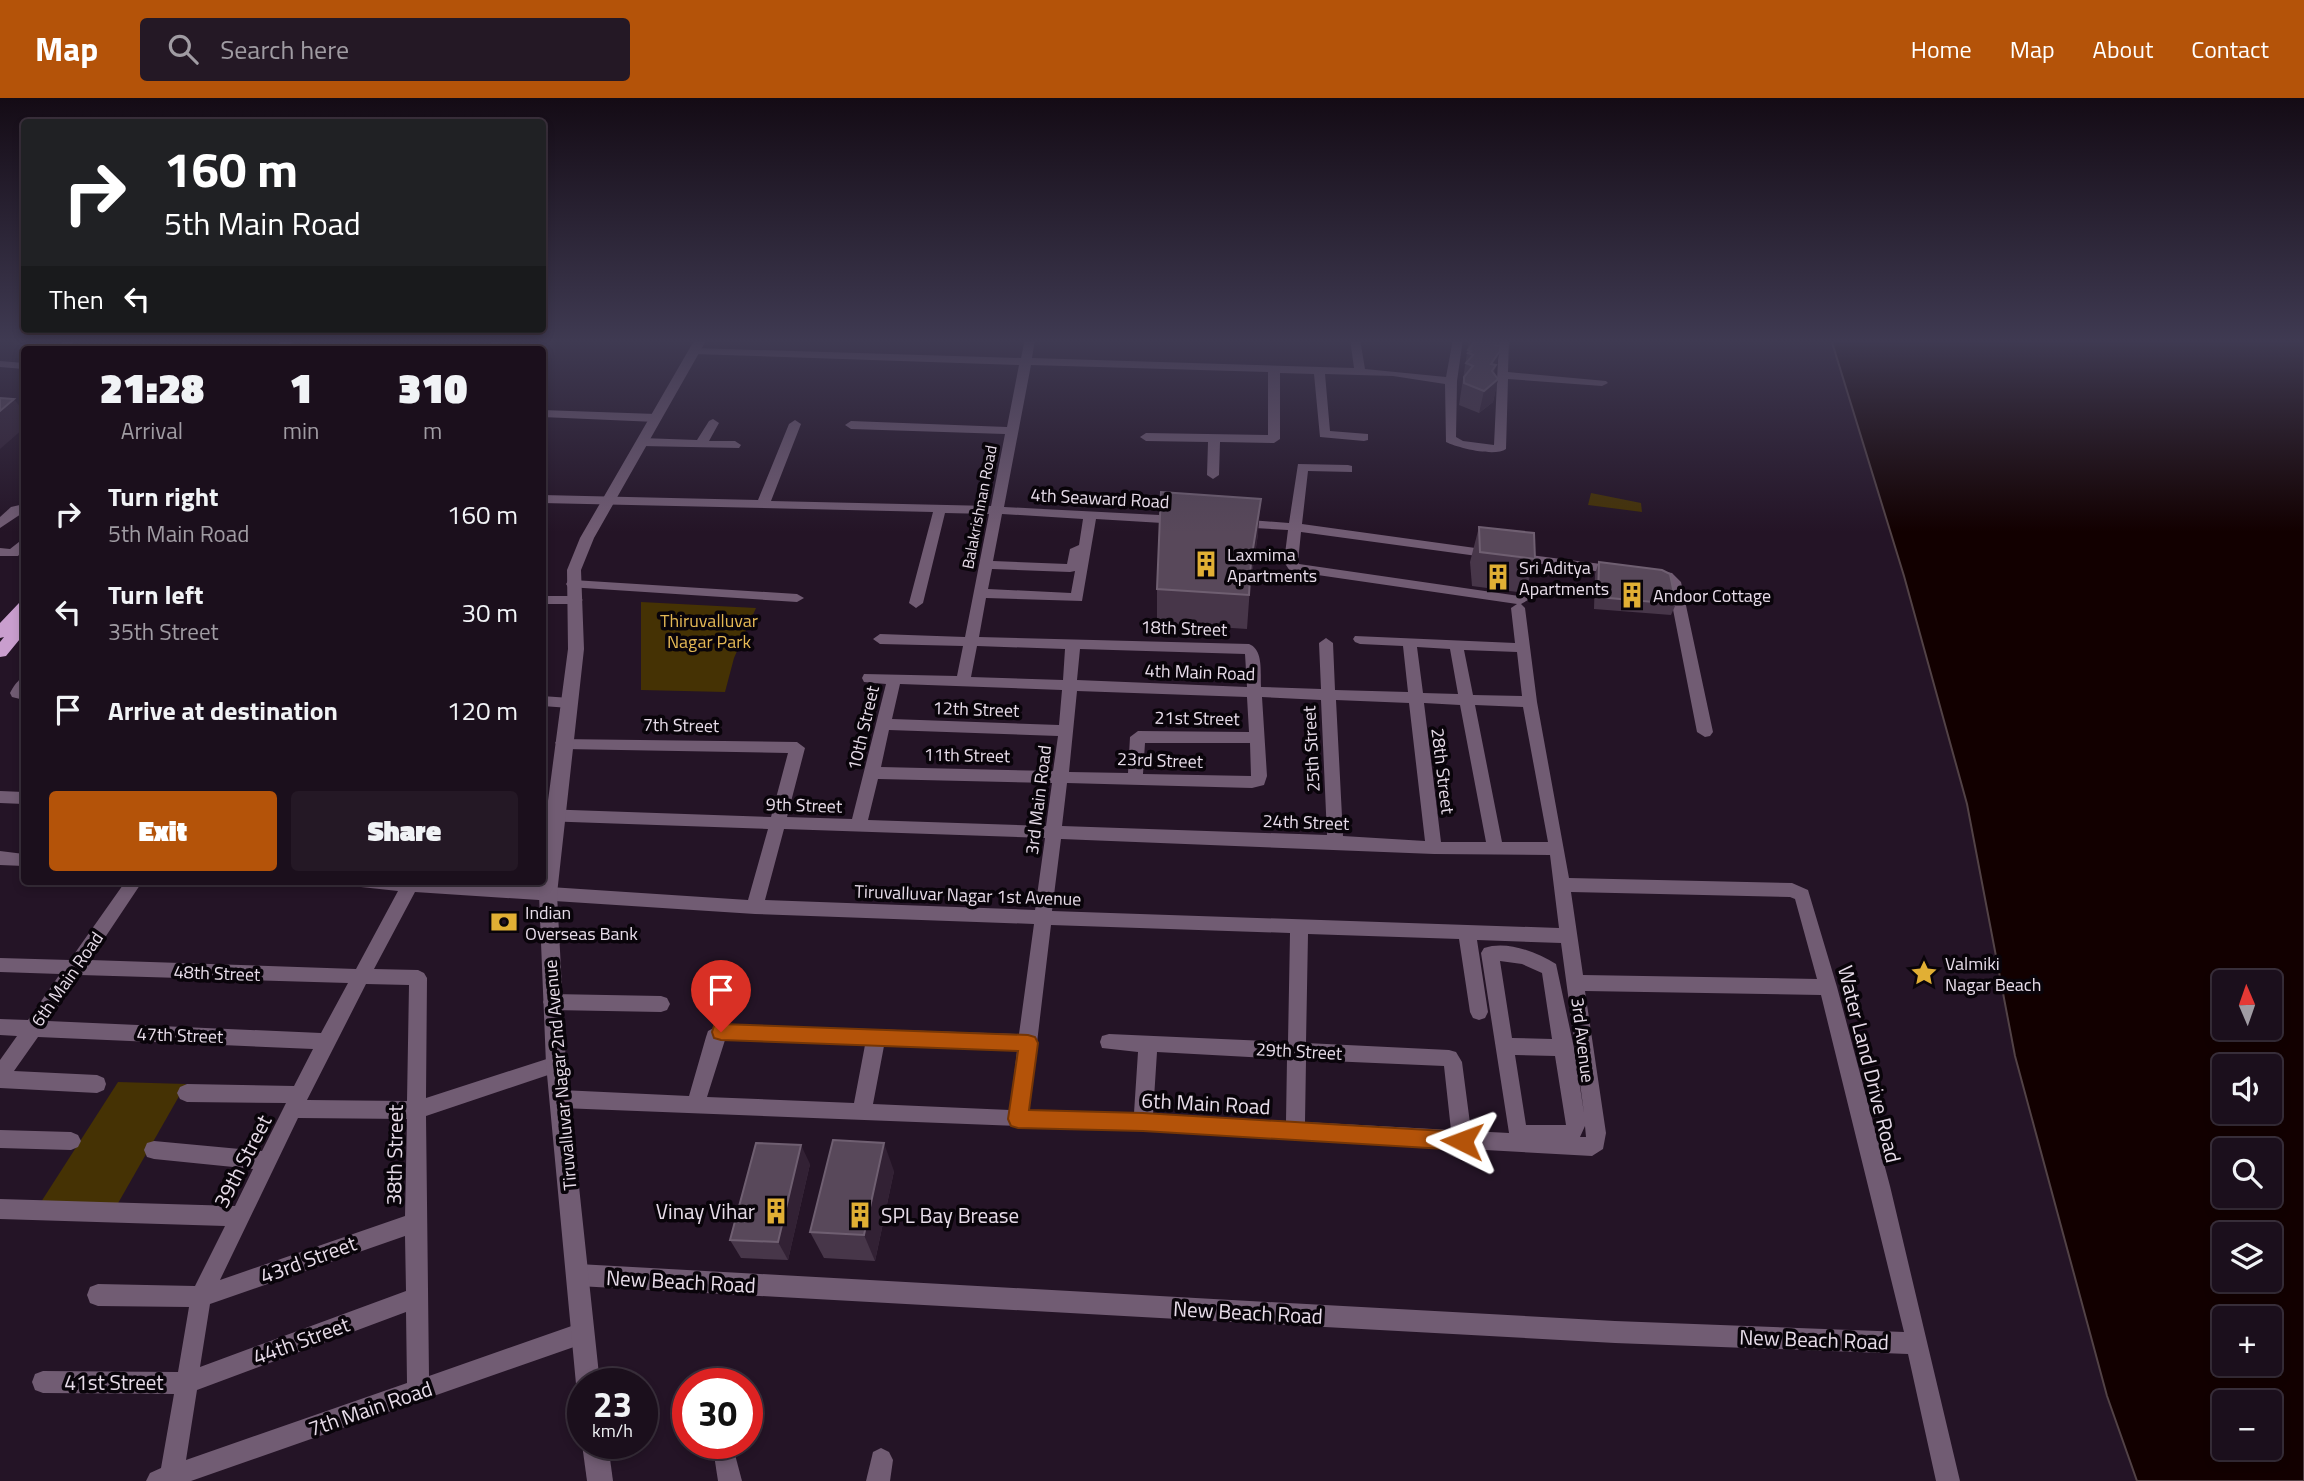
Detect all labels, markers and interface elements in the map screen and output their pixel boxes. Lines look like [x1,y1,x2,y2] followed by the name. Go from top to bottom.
[140,18,630,81] search box
[35,24,98,74] text: Map
[164,30,202,68] icon: search
[220,30,349,69] text: Search here
[1911,31,1972,67] text: Home
[2010,31,2055,67] text: Map
[2093,31,2153,67] text: About
[2191,31,2269,67] text: Contact
[164,131,298,206] text: 160 m
[49,147,140,238] icon: right
[164,199,361,247] text: 5th Main Road
[49,280,104,319] text: Then
[118,280,156,318] icon: left
[100,355,204,419] text: 21:28
[290,355,313,419] text: 1
[398,355,467,419] text: 310
[121,413,183,448] text: Arrival
[283,413,319,448] text: min
[423,413,442,448] text: m
[955,443,1003,571] street label: Balakrishnan Road
[108,477,219,516] text: Turn right
[1030,481,1170,515] street label: 4th Seaward Road
[49,495,87,533] icon: right
[447,495,518,534] text: 160 m
[108,516,249,551] text: 5th Main Road
[1227,541,1317,589] place label: Laxmima Apartments
[1191,549,1221,579] building icon: Laxmima Apartments
[1519,554,1609,602] place label: Sri Aditya Apartments
[1483,562,1513,592] building icon: Sri Aditya Apartments
[108,575,203,614] text: Turn left
[1617,580,1647,610] building icon: Andoor Cottage
[1653,582,1771,609] place label: Andoor Cottage
[49,593,87,631] icon: left
[461,593,518,632] text: 30 m
[660,607,758,655] park label: Thiruvalluvar Nagar Park
[1140,613,1228,643] street label: 18th Street
[108,614,219,649] text: 35th Street
[1144,657,1256,687] street label: 4th Main Road
[840,682,886,773] street label: 10th Street
[49,691,87,729] icon: arrive
[108,691,338,730] text: Arrive at destination
[447,691,518,730] text: 120 m
[932,694,1020,724] street label: 12th Street
[1154,704,1241,732] street label: 21st Street
[1295,704,1327,793] street label: 25th Street
[643,711,720,739] street label: 7th Street
[1424,726,1462,816] street label: 28th Street
[924,741,1011,769] street label: 11th Street
[1018,744,1058,856] street label: 3rd Main Road
[1117,745,1204,775] street label: 23rd Street
[765,790,843,820] street label: 9th Street
[49,791,277,871] button: Exit
[291,791,518,871] button: Share
[1262,807,1350,837] street label: 24th Street
[854,878,1082,912] street label: Tiruvalluvar Nagar 1st Avenue
[525,899,638,947] place label: Indian Overseas Bank
[489,907,519,937] bank icon: Indian Overseas Bank
[24,926,110,1032] street label: 6th Main Road
[1945,950,2041,998] place label: Valmiki Nagar Beach
[173,958,261,988] street label: 48th Street
[1909,958,1939,988] place icon: Valmiki Nagar Beach
[536,959,584,1191] street label: Tiruvalluvar Nagar 2nd Avenue
[691,960,751,1032] pin
[1830,962,1910,1166] street label: Water Land Drive Road
[2212,970,2282,1040] north arrow
[2212,970,2282,1460] map controls
[702,971,740,1009] icon: arrive
[1564,996,1602,1084] street label: 3rd Avenue
[136,1020,224,1050] street label: 47th Street
[1255,1035,1344,1067] street label: 29th Street
[2212,1054,2282,1124] button: sound
[1141,1084,1271,1122] street label: 6th Main Road
[377,1104,411,1206] street label: 38th Street
[1425,1104,1499,1178] position arrow
[205,1108,279,1213] street label: 39th Street
[2212,1138,2282,1208] button: search
[656,1195,755,1227] place label: Vinay Vihar
[761,1196,791,1226] building icon: Vinay Vihar
[881,1199,1019,1231] place label: SPL Bay Brease
[845,1200,875,1230] building icon: SPL Bay Brease
[2212,1222,2282,1292] button: layers
[255,1227,361,1291] street label: 43rd Street
[605,1261,757,1301] street label: New Beach Road
[1172,1292,1324,1332] street label: New Beach Road
[2212,1306,2282,1376] button: +
[248,1307,354,1372] street label: 44th Street
[1739,1320,1889,1358] street label: New Beach Road
[64,1366,164,1398] street label: 41st Street
[672,1368,763,1459] speed limit sign: 30
[304,1372,436,1444] street label: 7th Main Road
[593,1377,632,1431] text: 23
[2212,1390,2282,1460] button: −
[592,1417,633,1444] text: km/h

